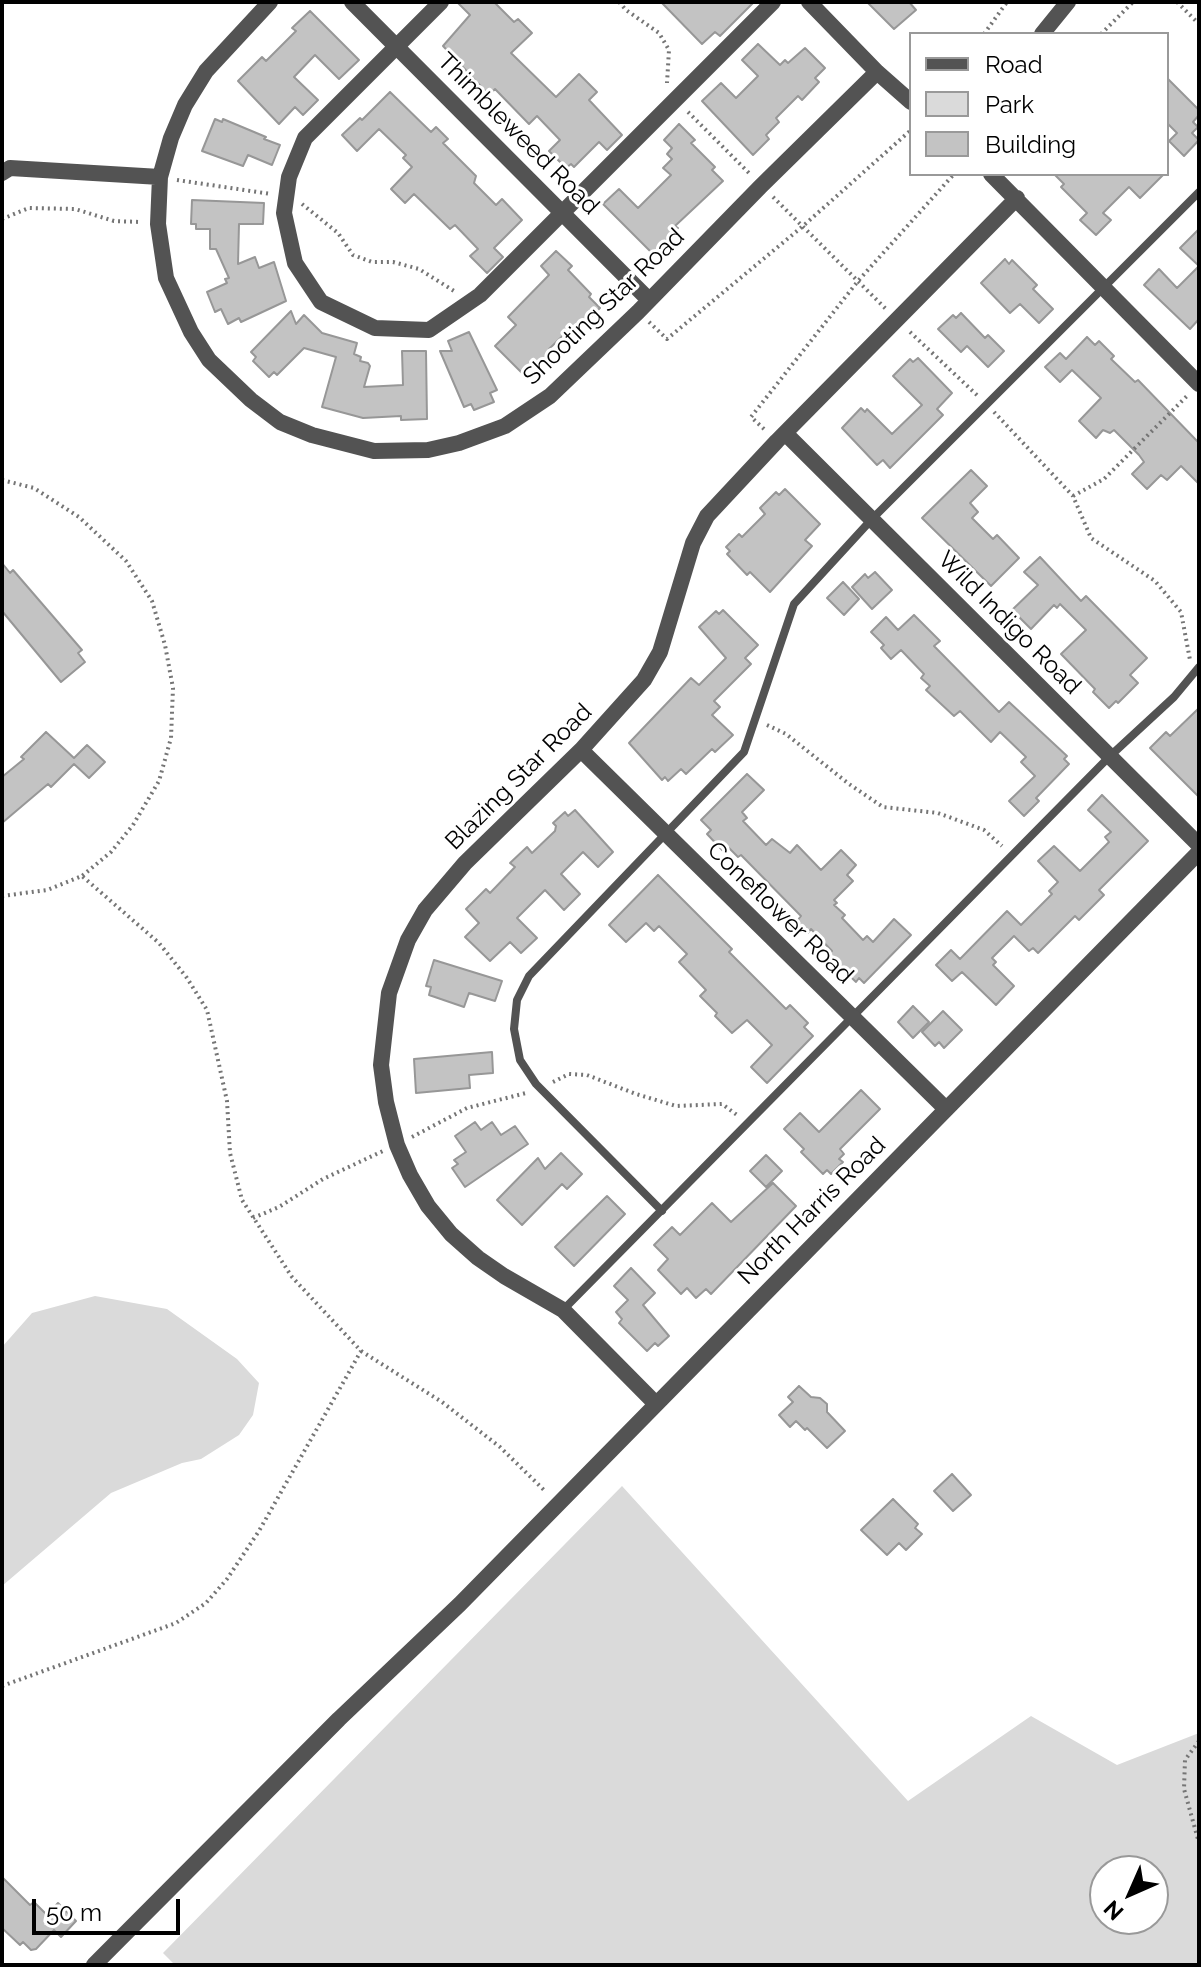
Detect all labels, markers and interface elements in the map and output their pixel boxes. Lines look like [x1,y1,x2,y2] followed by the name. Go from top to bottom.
[909,32,1169,176] legend
[431,47,605,221] street label: Thimbleweed Road
[985,50,1043,79] text: Road
[985,90,1034,119] text: Park
[985,130,1076,159] text: Building
[517,223,691,391] street label: Shooting Star Road
[931,545,1087,701] street label: Wild Indigo Road
[440,698,598,856] street label: Blazing Star Road
[701,836,859,990] street label: Coneflower Road
[732,1131,892,1291] street label: North Harris Road
[1089,1855,1169,1935] north arrow
[36,1883,184,1933] scale bar
[1098,1895,1129,1926] text: N
[46,1898,102,1927] text: 50 m

